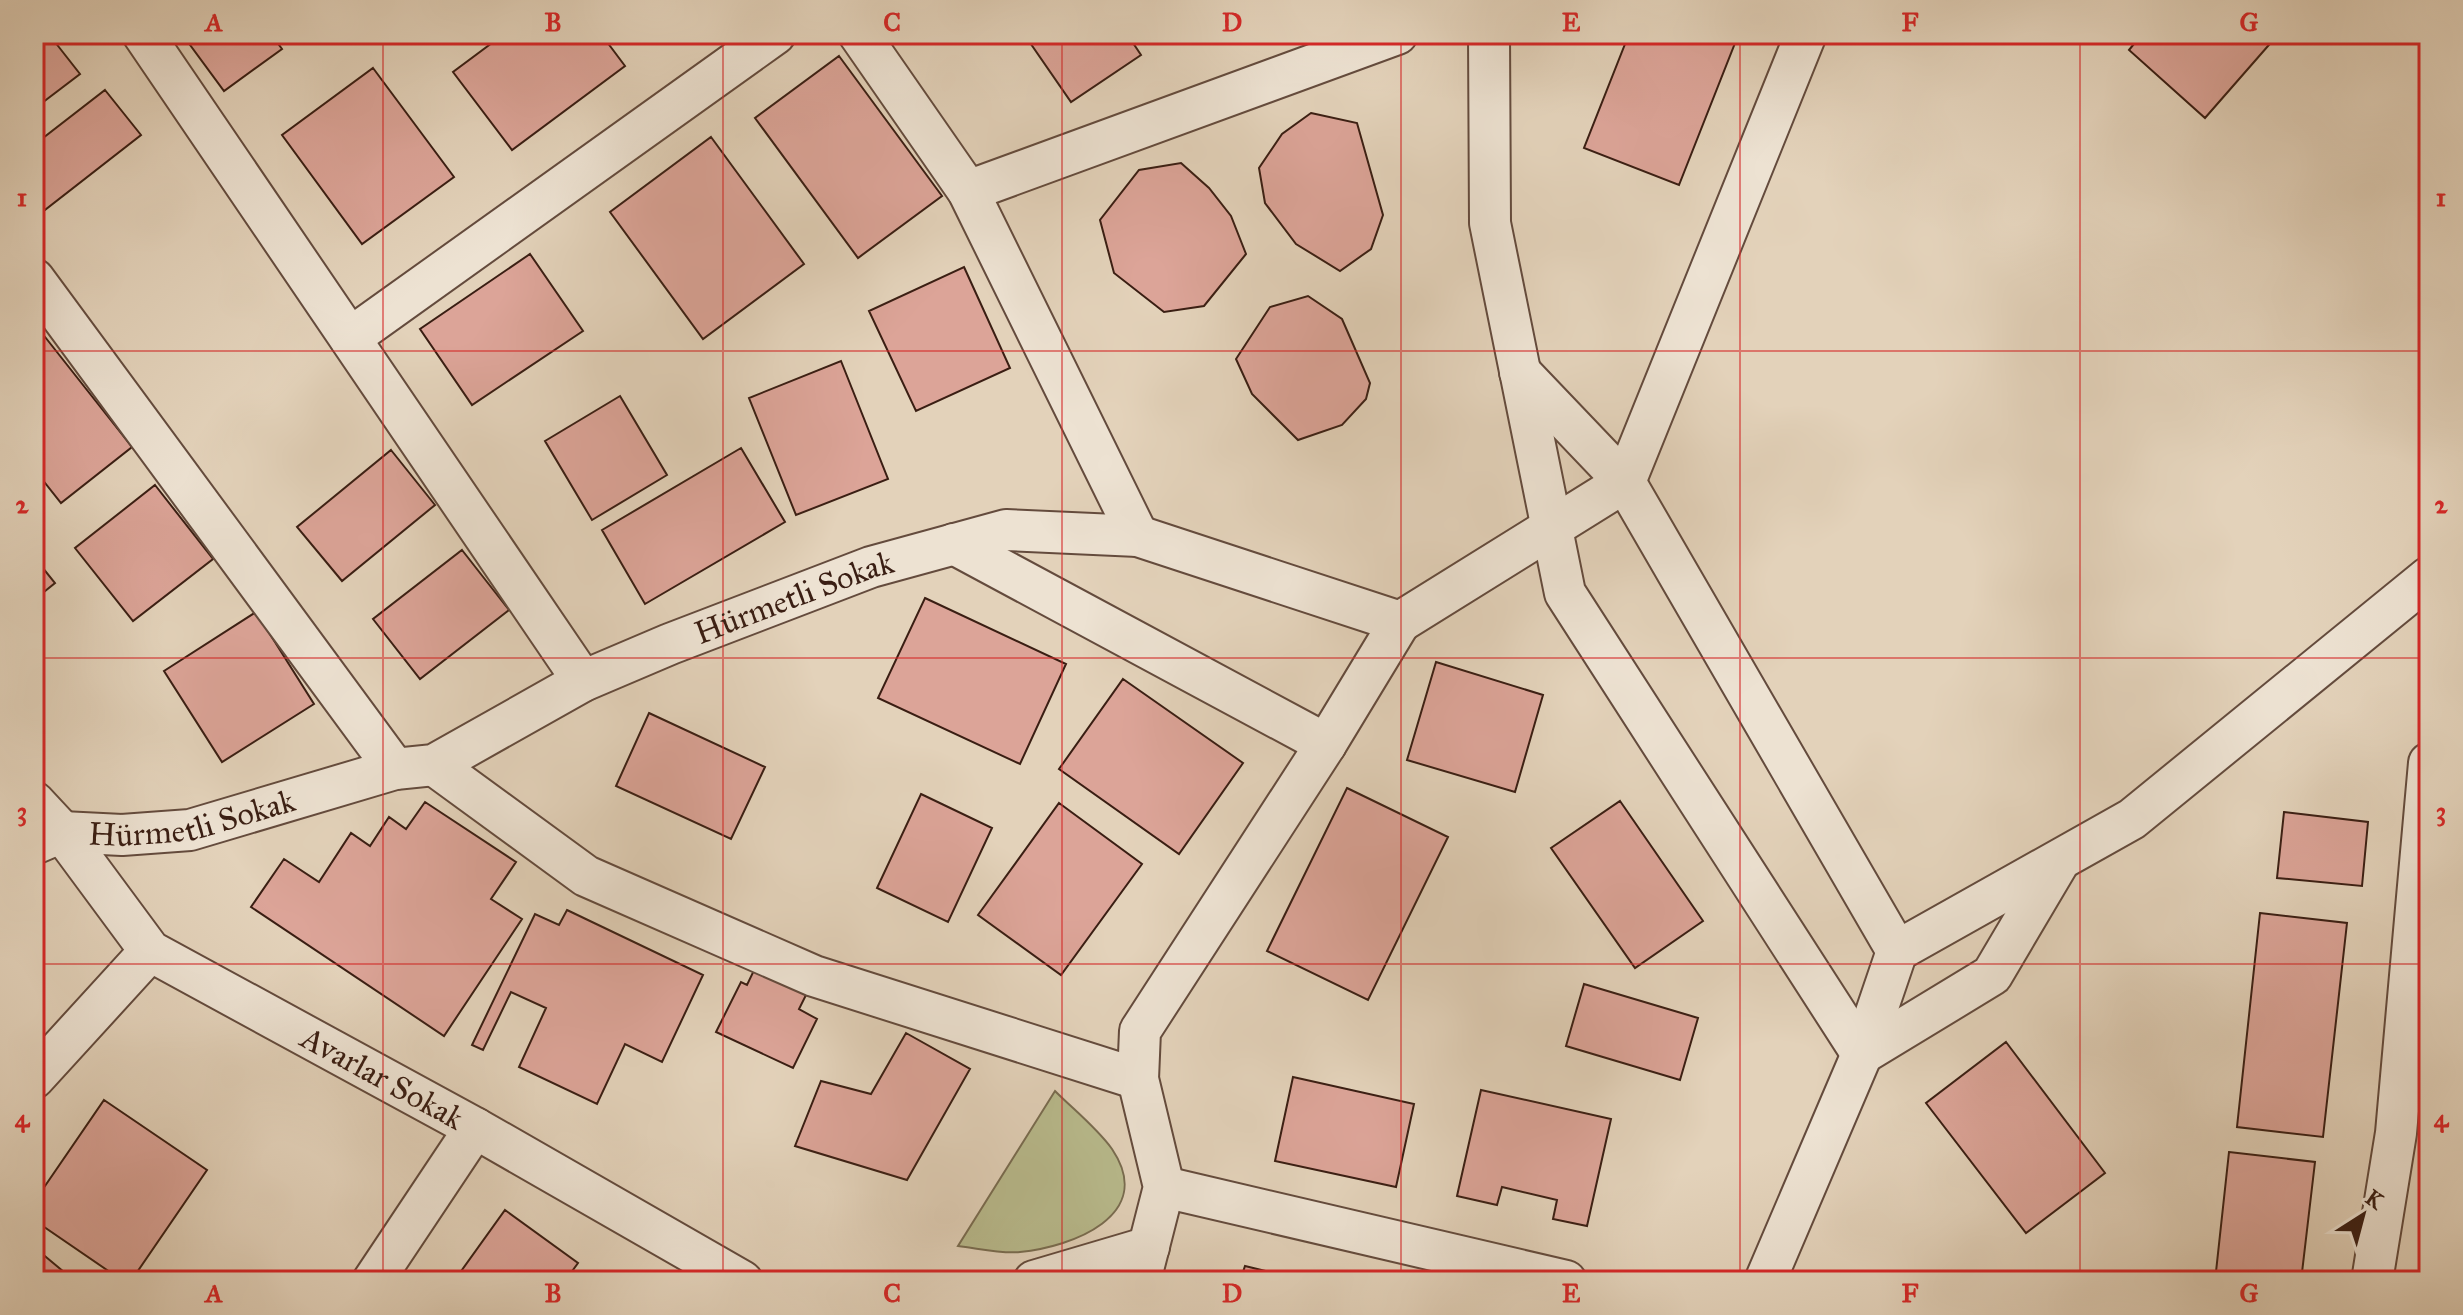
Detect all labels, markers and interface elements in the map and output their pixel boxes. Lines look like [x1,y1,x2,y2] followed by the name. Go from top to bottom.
[203,6,223,38] text: A
[544,6,562,38] text: B
[883,6,901,38] text: C
[1222,6,1242,38] text: D
[1562,6,1581,38] text: E
[1902,6,1919,38] text: F
[2239,6,2259,38] text: G
[17,181,27,213] text: 1
[2436,181,2446,213] text: 1
[16,488,30,520] text: 2
[2435,488,2449,520] text: 2
[689,543,898,653] street label: Hürmetli Sokak
[87,781,300,855] street label: Hürmetli Sokak
[17,795,27,827] text: 3
[2436,795,2446,827] text: 3
[292,1017,471,1138] street label: Avarlar Sokak
[15,1102,31,1134] text: 4
[2434,1102,2450,1134] text: 4
[2323,1175,2403,1255] north arrow
[2360,1184,2390,1216] text: K
[203,1277,223,1309] text: A
[544,1277,562,1309] text: B
[883,1277,901,1309] text: C
[1222,1277,1242,1309] text: D
[1562,1277,1581,1309] text: E
[1902,1277,1919,1309] text: F
[2239,1277,2259,1309] text: G

